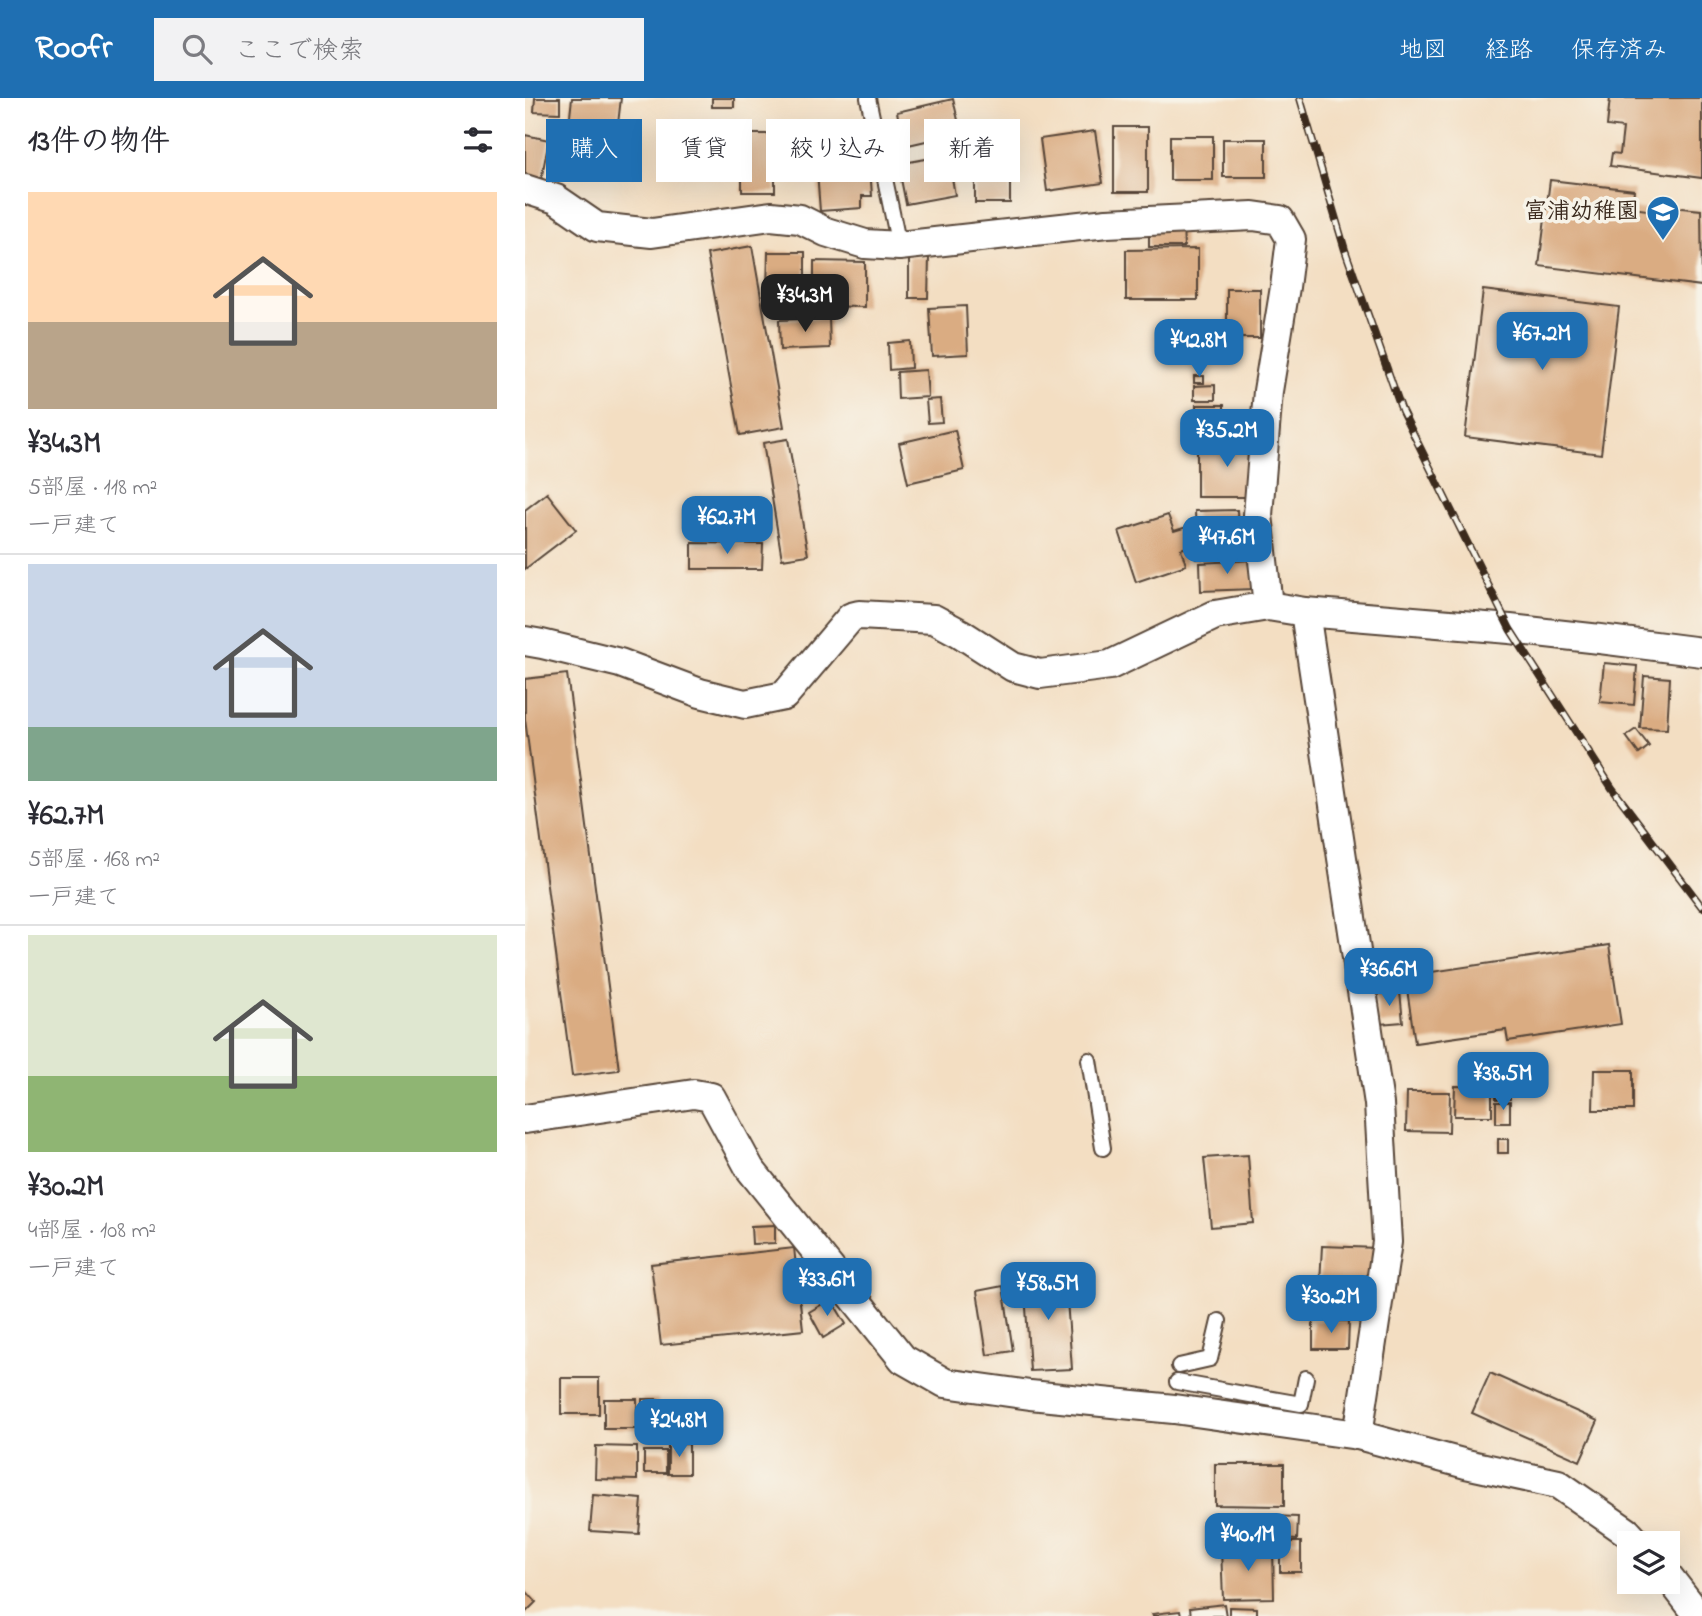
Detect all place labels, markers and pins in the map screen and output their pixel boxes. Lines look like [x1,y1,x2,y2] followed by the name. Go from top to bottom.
[1644,193,1682,242] school or university icon: 富浦幼稚園
[1524,196,1639,229] place label: 富浦幼稚園
[748,274,862,334] pin: ¥34.3M
[1485,313,1599,372] pin: ¥67.2M
[1142,320,1256,379] pin: ¥42.8M
[1170,410,1284,469] pin: ¥35.2M
[670,496,784,556] pin: ¥62.7M
[1170,517,1284,576] pin: ¥47.6M
[1332,948,1446,1008] pin: ¥36.6M
[1446,1052,1560,1112] pin: ¥38.5M
[770,1258,884,1318] pin: ¥33.6M
[991,1262,1105,1322] pin: ¥58.5M
[1274,1276,1388,1335] pin: ¥30.2M
[622,1400,736,1459] pin: ¥24.8M
[1191,1514,1305,1573] pin: ¥40.1M

